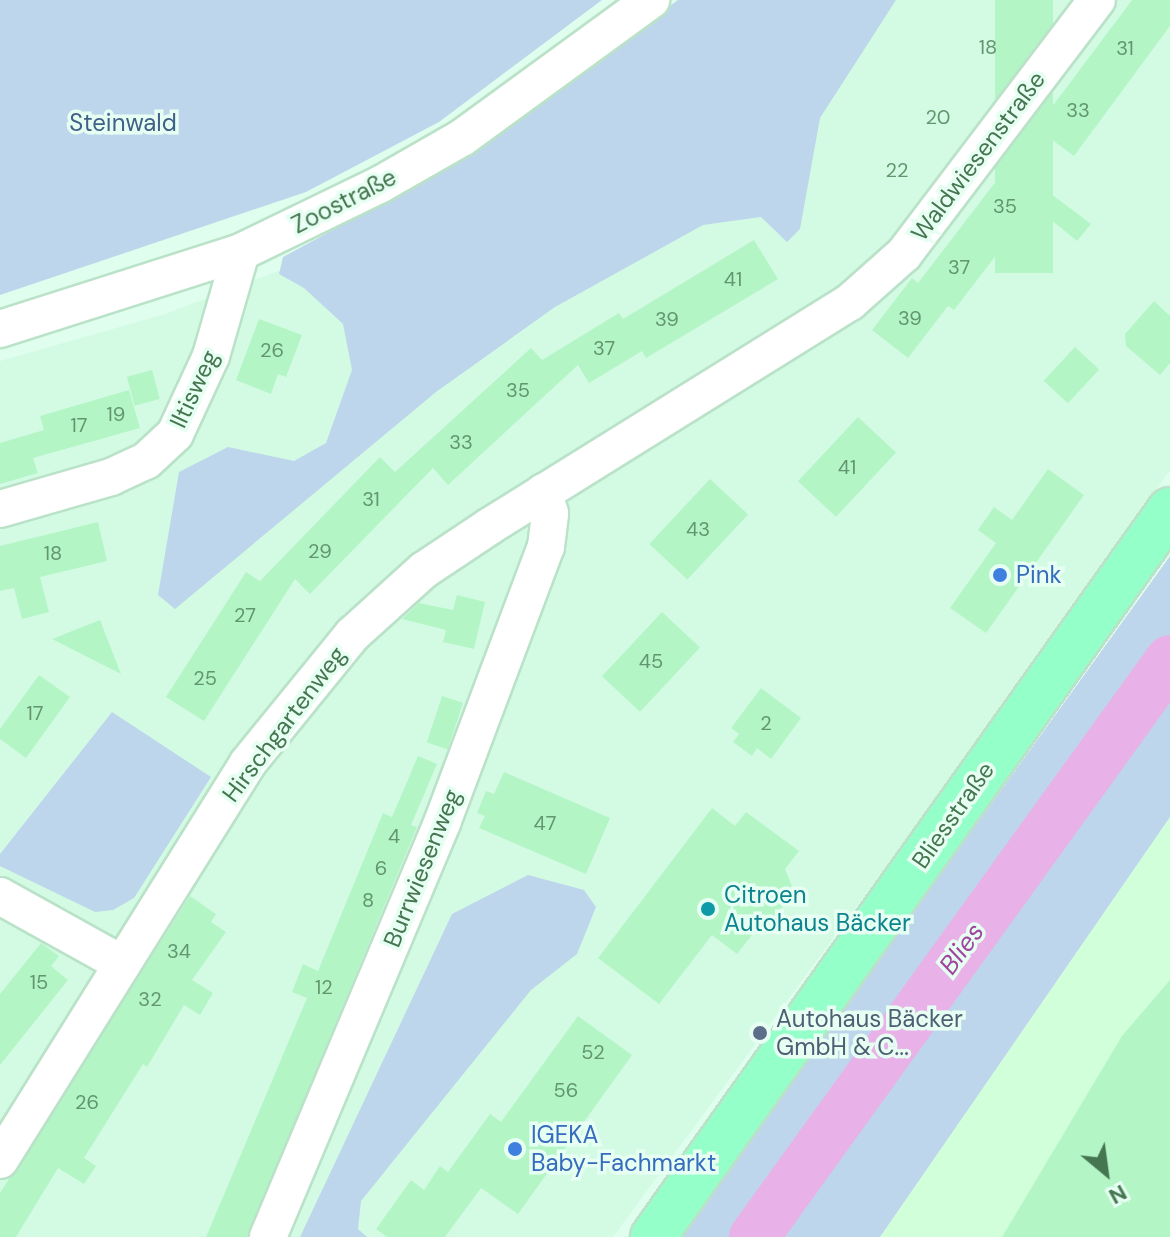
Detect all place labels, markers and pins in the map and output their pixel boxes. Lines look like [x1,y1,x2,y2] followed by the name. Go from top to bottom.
[1016,561,1062,589] place label: Pink
[991,566,1009,584] marker: Pink
[724,881,911,937] place label: Citroen Autohaus Bäcker
[699,900,717,918] marker: Citroen Autohaus Bäcker
[776,1005,963,1061] place label: Autohaus Bäcker GmbH & C...
[751,1024,769,1042] marker: Autohaus Bäcker GmbH & C...
[531,1121,716,1177] place label: IGEKA Baby-Fachmarkt
[506,1140,524,1158] marker: IGEKA Baby-Fachmarkt

